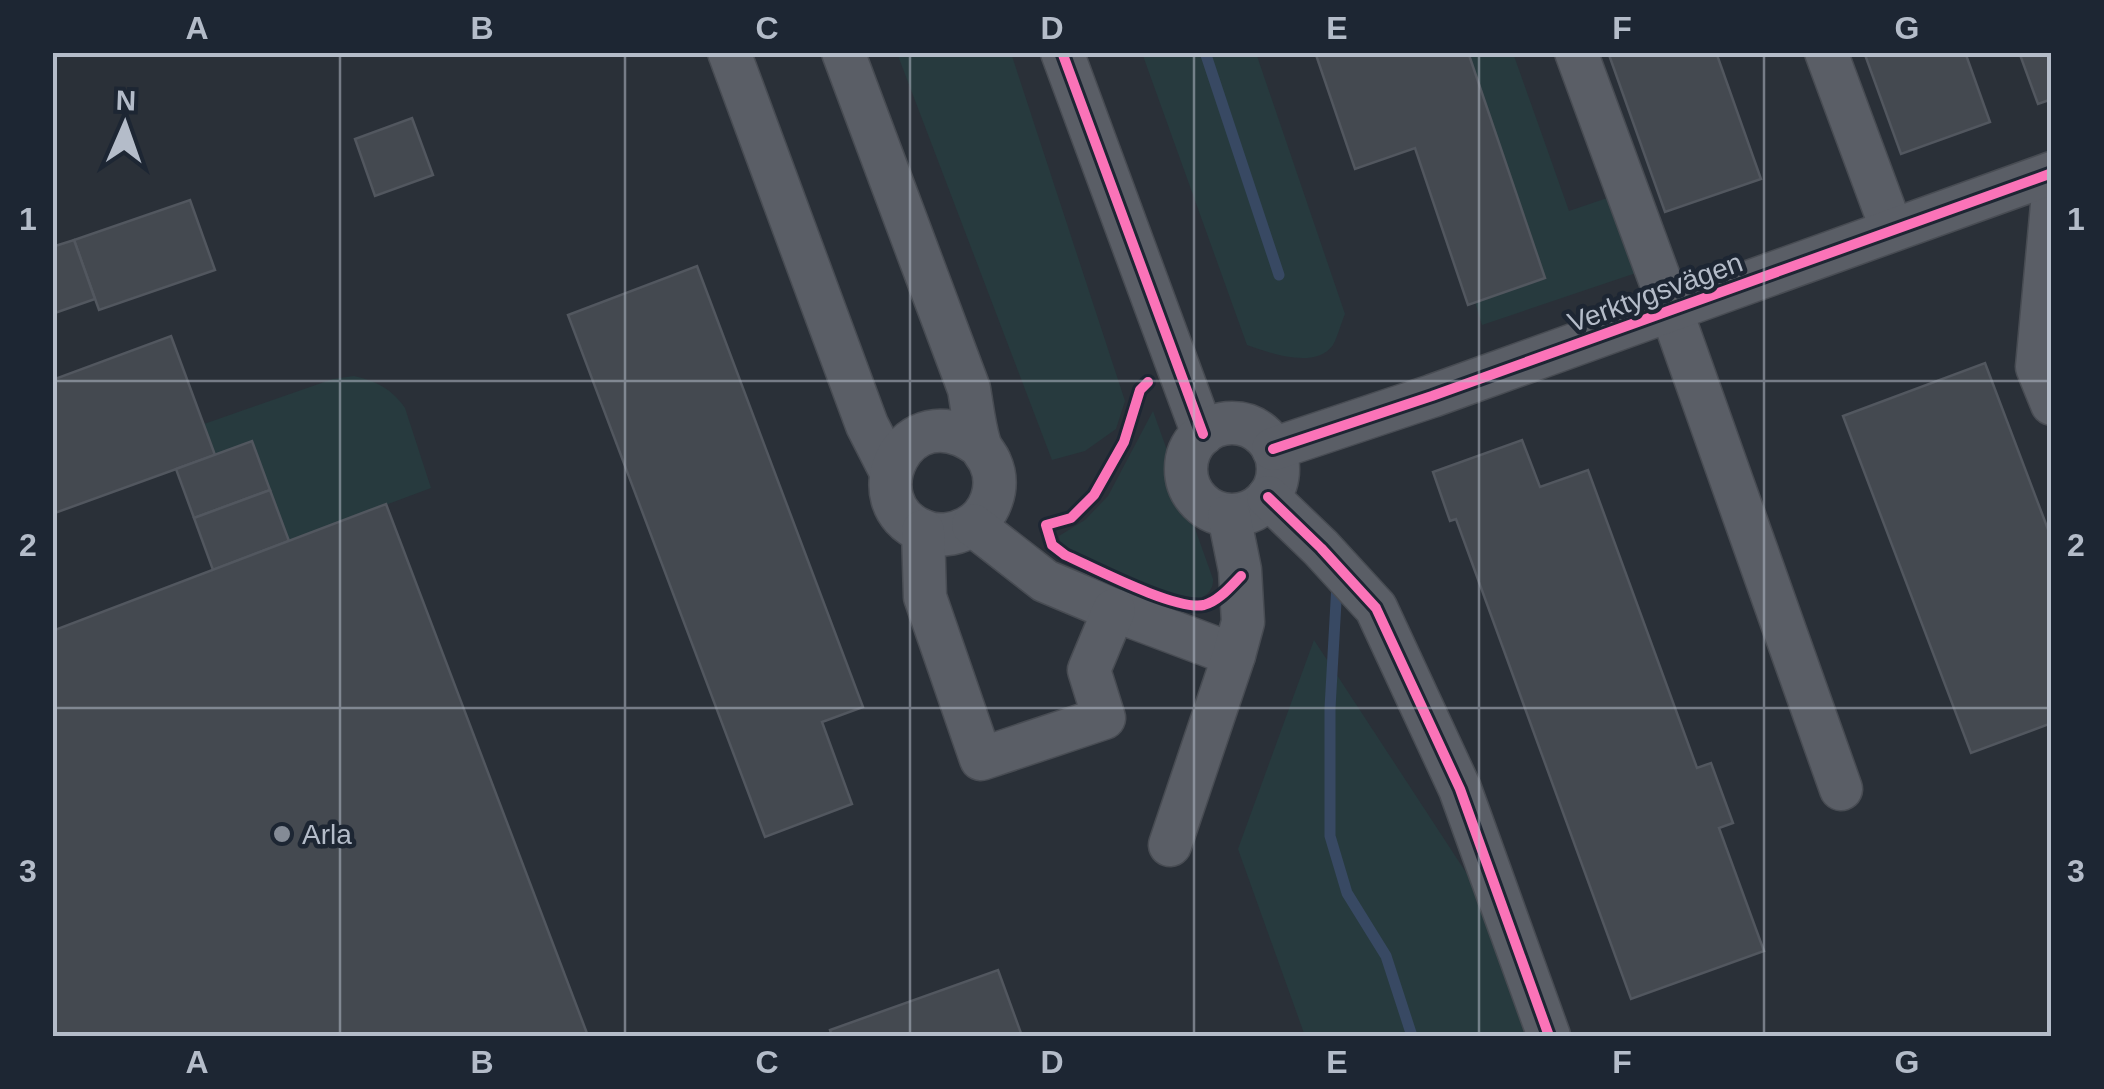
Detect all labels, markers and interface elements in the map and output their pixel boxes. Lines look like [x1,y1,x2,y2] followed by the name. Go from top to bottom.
[185,10,209,46] text: A
[470,10,494,46] text: B
[755,10,779,46] text: C
[1040,10,1064,46] text: D
[1326,10,1348,46] text: E
[1612,10,1632,46] text: F
[1895,10,1919,46] text: G
[75,75,175,175] north arrow
[115,85,137,116] text: N
[19,201,37,237] text: 1
[2067,201,2085,237] text: 1
[1564,246,1747,338] street label: Verktygsvägen
[19,527,37,563] text: 2
[2067,527,2085,563] text: 2
[302,819,352,850] place label: Arla
[271,823,293,845] marker: Arla
[19,853,37,889] text: 3
[2067,853,2085,889] text: 3
[185,1044,209,1080] text: A
[470,1044,494,1080] text: B
[755,1044,779,1080] text: C
[1040,1044,1064,1080] text: D
[1326,1044,1348,1080] text: E
[1612,1044,1632,1080] text: F
[1895,1044,1919,1080] text: G

